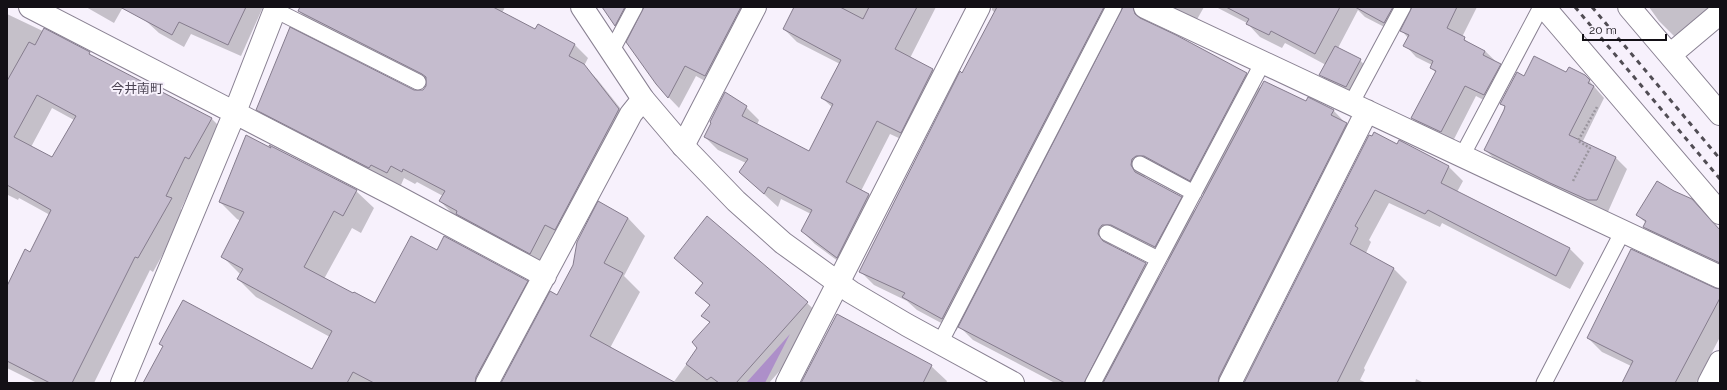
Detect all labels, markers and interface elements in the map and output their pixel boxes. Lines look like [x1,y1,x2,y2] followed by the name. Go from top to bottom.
[1583,16,1666,42] scale bar
[1589,23,1617,37] text: 20 m
[111,81,163,96] district label: 今井南町

